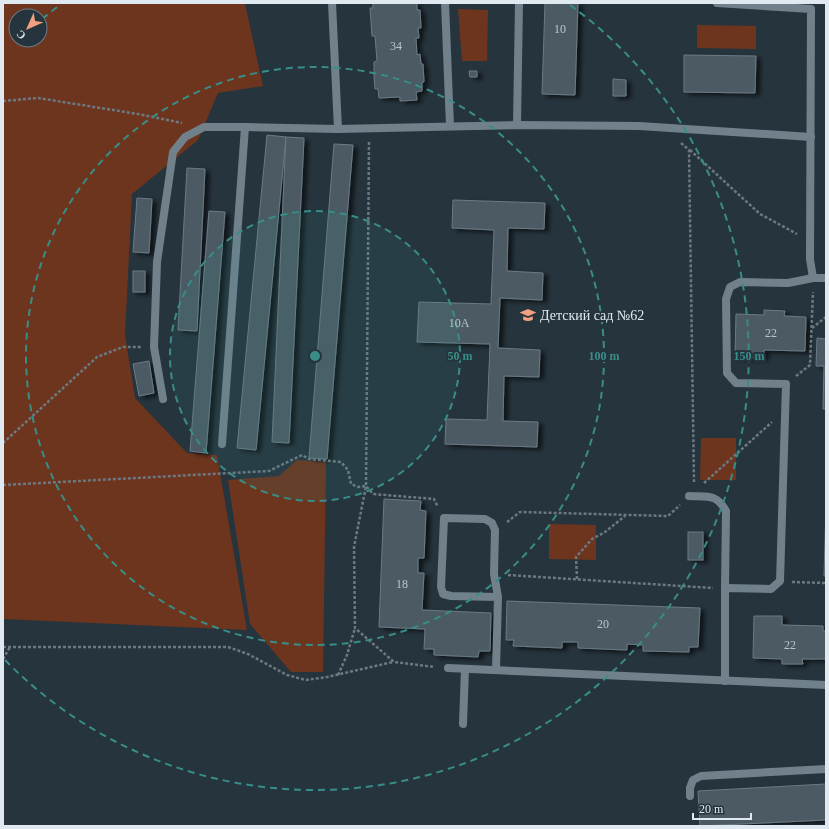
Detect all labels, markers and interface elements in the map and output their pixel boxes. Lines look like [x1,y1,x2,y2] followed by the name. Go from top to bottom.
[8,8,48,48] north arrow
[554,22,566,36] house number: 10
[14,28,28,42] text: С
[390,39,402,53] house number: 34
[519,306,537,324] school or university icon: Детский сад №62
[540,308,644,323] place label: Детский сад №62
[449,316,470,330] house number: 10А
[765,326,777,340] house number: 22
[308,349,322,363] centre of rings
[448,349,473,363] text: 50 m
[589,349,620,363] text: 100 m
[734,349,765,363] text: 150 m
[396,577,408,591] house number: 18
[597,617,609,631] house number: 20
[784,638,796,652] house number: 22
[693,795,751,821] scale bar
[699,802,724,816] text: 20 m

